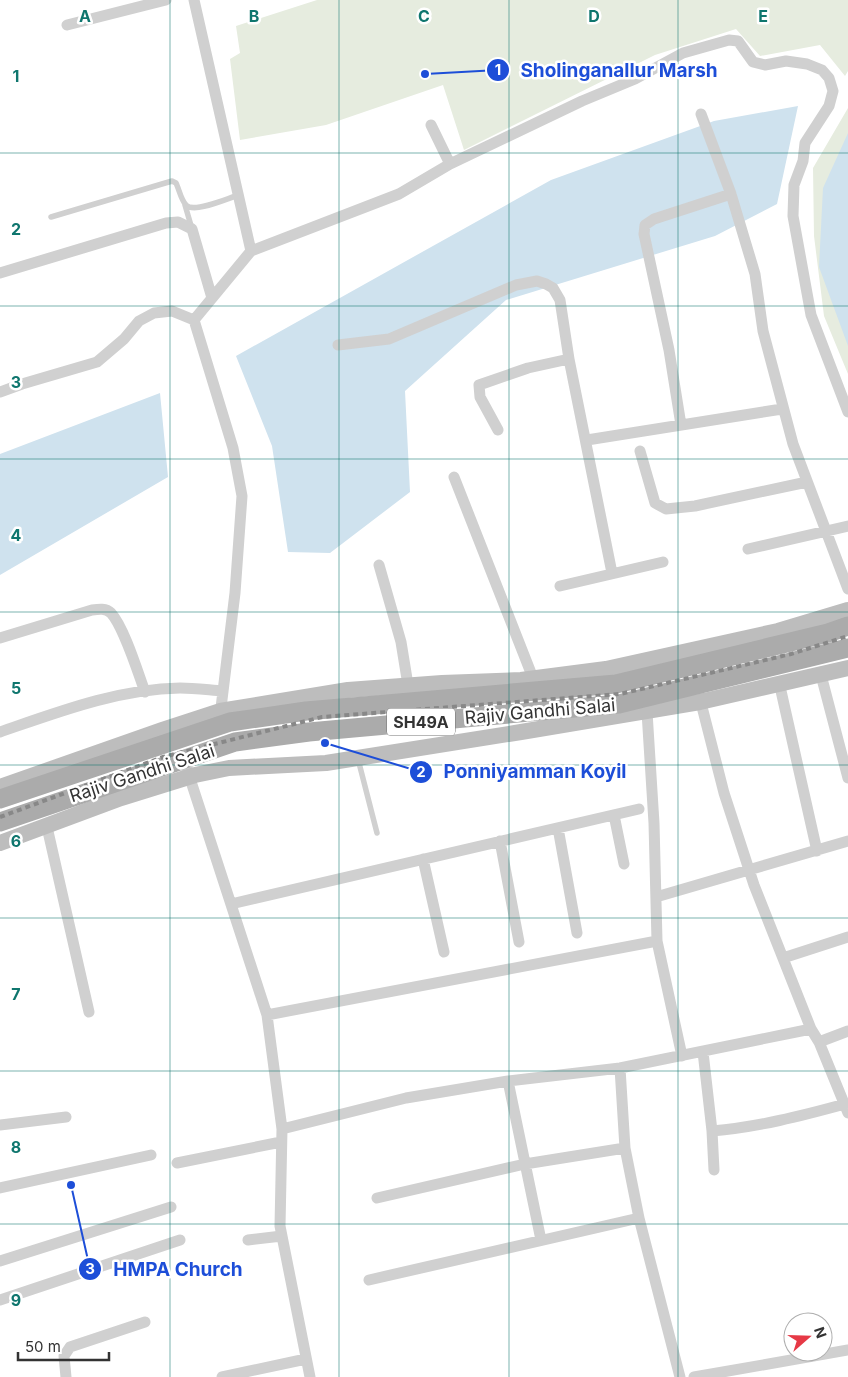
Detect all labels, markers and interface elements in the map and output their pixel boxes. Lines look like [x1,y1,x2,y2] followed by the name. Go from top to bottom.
[79,6,91,26] text: A
[249,6,259,26] text: B
[418,6,430,26] text: C
[588,6,600,26] text: D
[758,6,768,26] text: E
[485,53,727,87] callout: Sholinganallur Marsh
[520,59,718,82] text: Sholinganallur Marsh
[495,60,501,79] text: 1
[13,66,19,86] text: 1
[11,219,21,239] text: 2
[11,372,21,392] text: 3
[11,525,22,545] text: 4
[11,678,21,698] text: 5
[464,694,616,728] street label: Rajiv Gandhi Salai
[387,709,455,736] road number: SH49A
[67,740,217,806] street label: Rajiv Gandhi Salai
[408,755,636,789] callout: Ponniyamman Koyil
[444,760,626,783] text: Ponniyamman Koyil
[416,762,426,781] text: 2
[11,831,21,851] text: 6
[11,984,21,1004] text: 7
[11,1137,21,1157] text: 8
[78,1252,252,1286] callout: HMPA Church
[113,1258,243,1281] text: HMPA Church
[85,1259,95,1278] text: 3
[11,1290,21,1310] text: 9
[783,1312,833,1362] north arrow
[811,1324,830,1340] text: N
[18,1330,109,1362] scale bar
[25,1337,61,1356] text: 50 m

